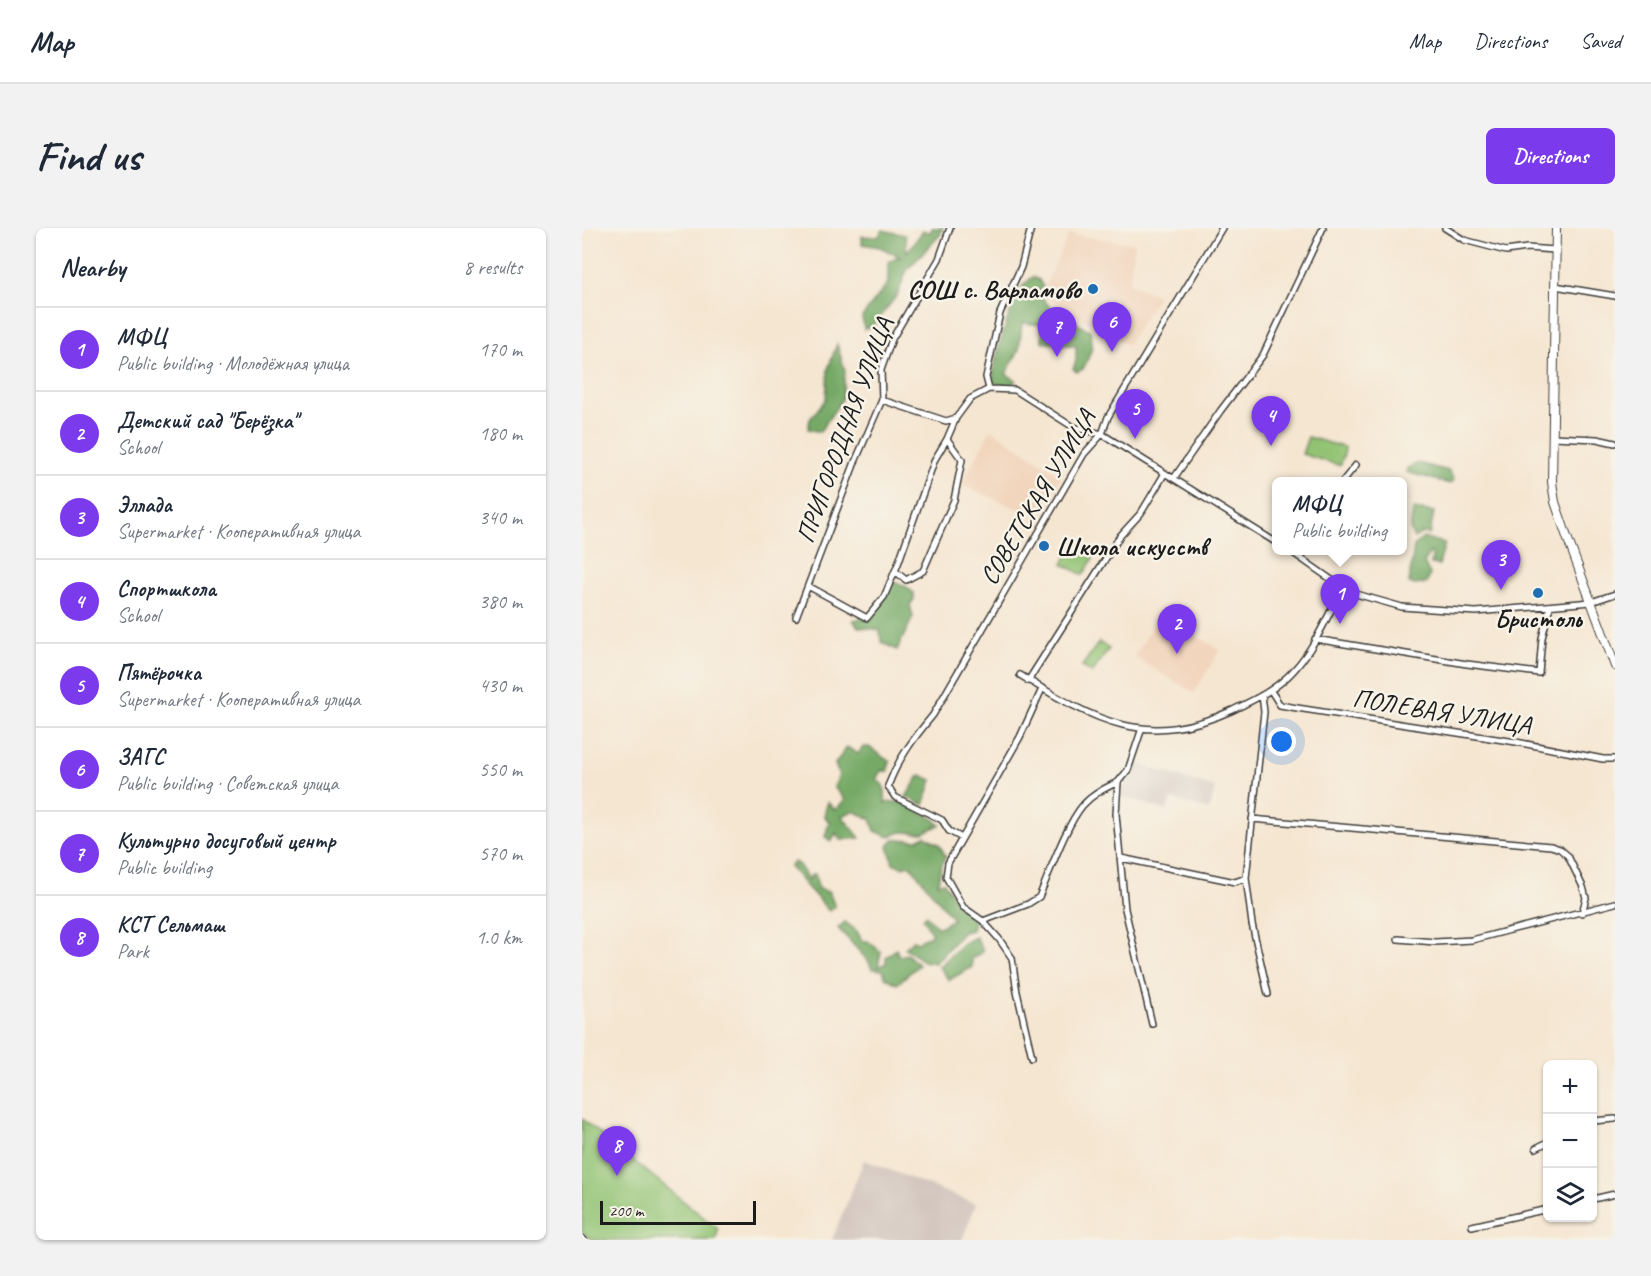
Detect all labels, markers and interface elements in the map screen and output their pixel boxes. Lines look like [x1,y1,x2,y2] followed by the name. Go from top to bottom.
[30,24,73,59] text: Map
[1409,28,1441,54] text: Map
[1474,28,1547,54] text: Directions
[1580,28,1621,54] text: Saved
[1486,128,1615,184] button: Directions
[36,130,141,183] text: Find us
[60,251,125,284] text: Nearby
[463,255,522,280] text: 8 results
[908,273,1083,306] place label: СОШ с. Варламово
[1086,282,1100,296] marker: СОШ с. Варламово
[1092,302,1132,352] pin: 6
[1038,308,1076,357] pin: 7
[788,312,901,547] street label: ПРИГОРОДНАЯ УЛИЦА
[117,323,167,351] text: МФЦ
[75,337,84,362] text: 1
[479,337,522,362] text: 170 m
[117,351,349,376] text: Public building · Молодёжная улица
[1116,390,1154,439] pin: 5
[1252,396,1290,446] pin: 4
[972,402,1104,591] street label: СОВЕТСКАЯ УЛИЦА
[117,407,297,435] text: Детский сад "Берёзка"
[75,421,84,446] text: 2
[479,421,522,446] text: 180 m
[117,435,160,460] text: School
[1272,477,1407,555] popup
[1292,490,1342,518] text: МФЦ
[117,491,172,519] text: Эллада
[75,505,84,530] text: 3
[479,505,522,530] text: 340 m
[1292,518,1387,543] text: Public building
[117,519,360,544] text: Supermarket · Кооперативная улица
[1056,530,1212,563] place label: Школа искусств
[1037,539,1051,553] marker: Школа искусств
[1482,540,1520,590] pin: 3
[1320,574,1359,624] pin: 1
[117,575,216,603] text: Спортшкола
[1531,586,1545,600] marker: Бристоль
[75,589,84,614] text: 4
[479,589,522,614] text: 380 m
[1495,602,1583,635] place label: Бристоль
[117,603,160,628] text: School
[1158,604,1196,654] pin: 2
[117,659,201,687] text: Пятёрочка
[75,673,84,698] text: 5
[479,673,522,698] text: 430 m
[1350,681,1535,742] street label: ПОЛЕВАЯ УЛИЦА
[117,687,360,712] text: Supermarket · Кооперативная улица
[1267,727,1296,756] your location
[117,743,165,771] text: ЗАГС
[75,757,84,782] text: 6
[479,757,522,782] text: 550 m
[117,771,338,796] text: Public building · Советская улица
[117,827,335,855] text: Культурно досуговый центр
[75,841,84,866] text: 7
[479,841,522,866] text: 570 m
[117,855,212,880] text: Public building
[117,911,225,939] text: КСТ Сельмаш
[75,925,84,950] text: 8
[476,925,522,950] text: 1.0 km
[117,939,149,964] text: Park
[1543,1060,1597,1222] map controls
[1543,1060,1597,1114] button: +
[1543,1114,1597,1168] button: −
[597,1126,636,1176] pin: 8
[1543,1168,1597,1222] button: layers
[600,1198,756,1226] scale bar
[609,1201,643,1221] text: 200 m

